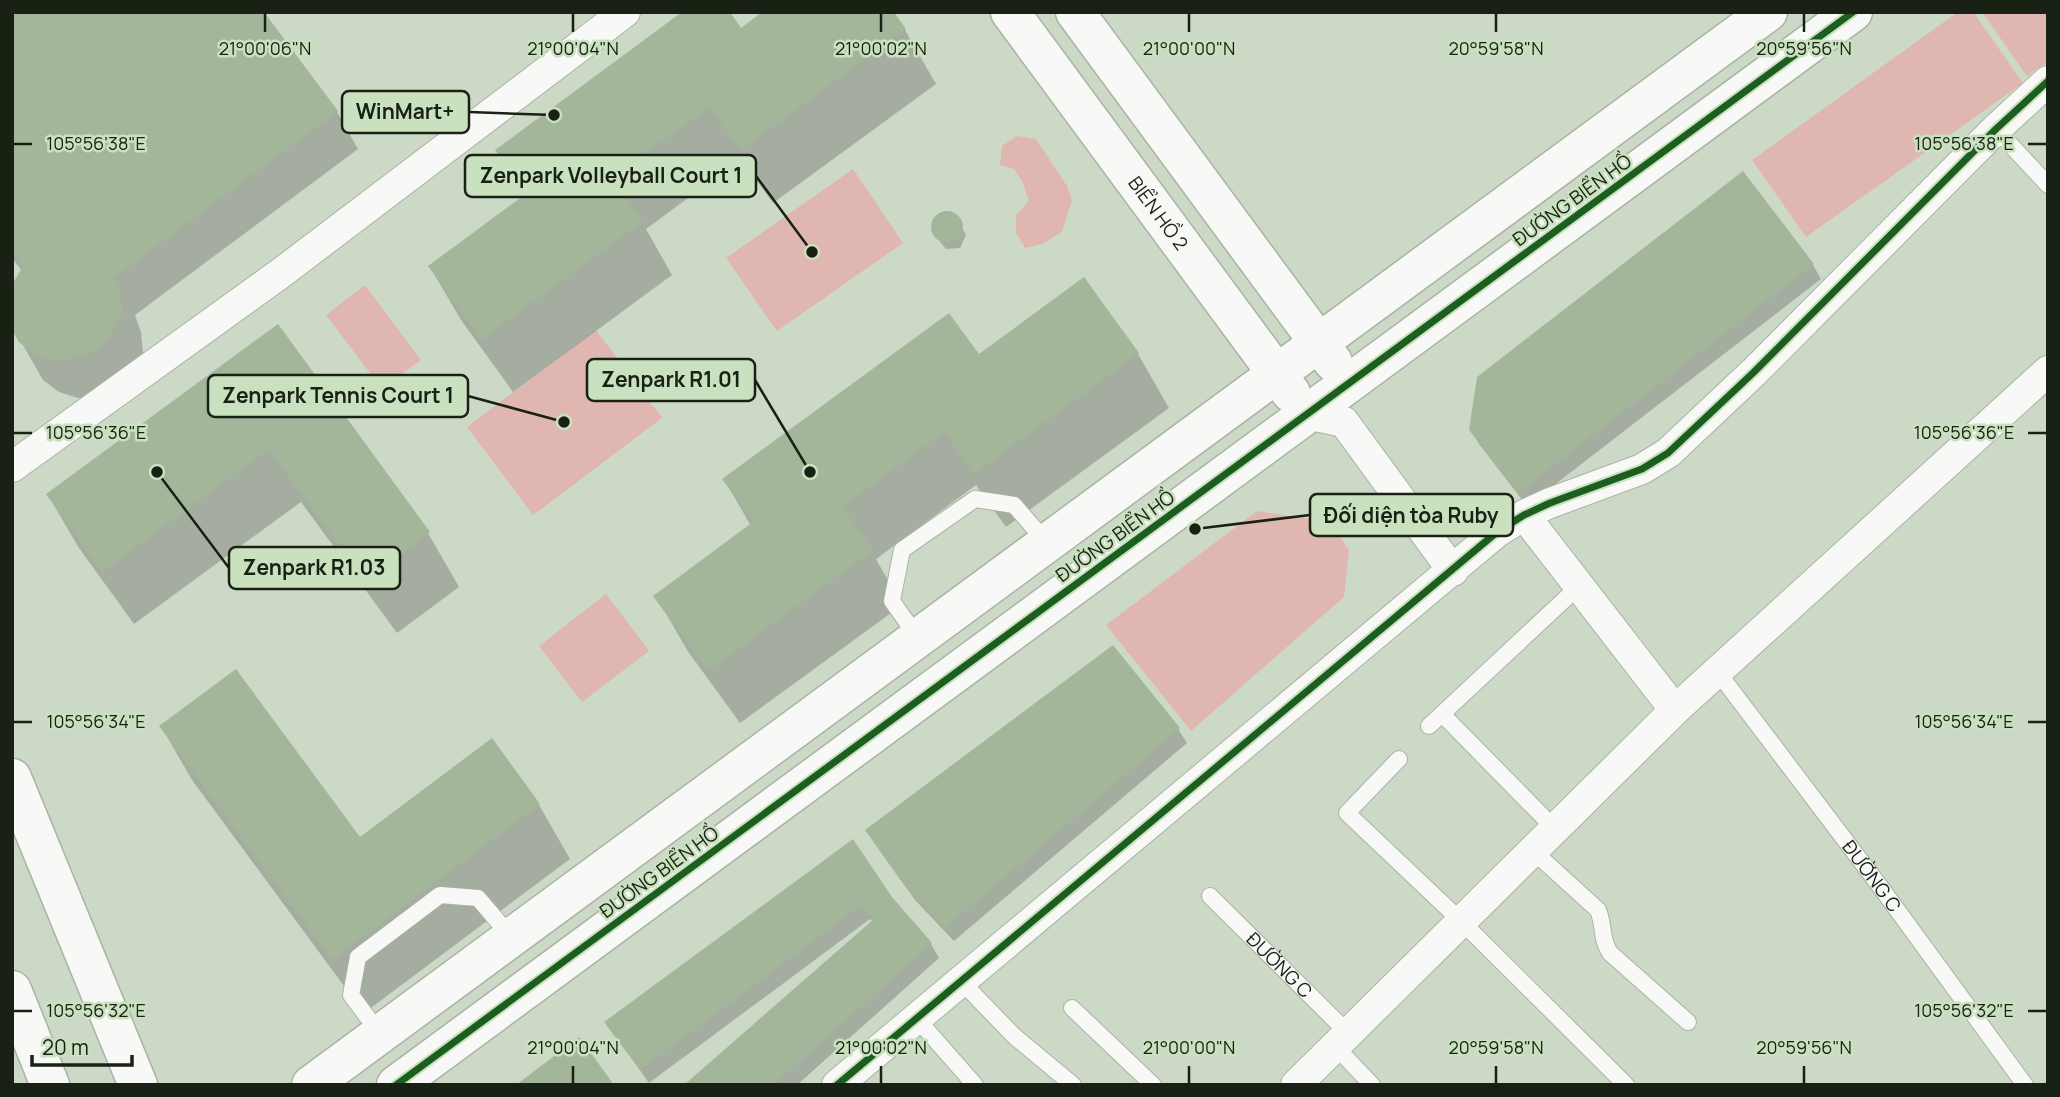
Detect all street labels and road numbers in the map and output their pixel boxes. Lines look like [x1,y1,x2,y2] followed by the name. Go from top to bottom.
[1506,146,1637,252] street label: ĐƯỜNG BIỂN HỒ
[1122,171,1194,255] street label: BIỂN HỒ 2
[1049,482,1180,588] street label: ĐƯỜNG BIỂN HỒ
[593,818,724,924] street label: ĐƯỜNG BIỂN HỒ
[1837,835,1907,917] street label: ĐƯỜNG C
[1241,926,1318,1004] street label: ĐƯỜNG C

